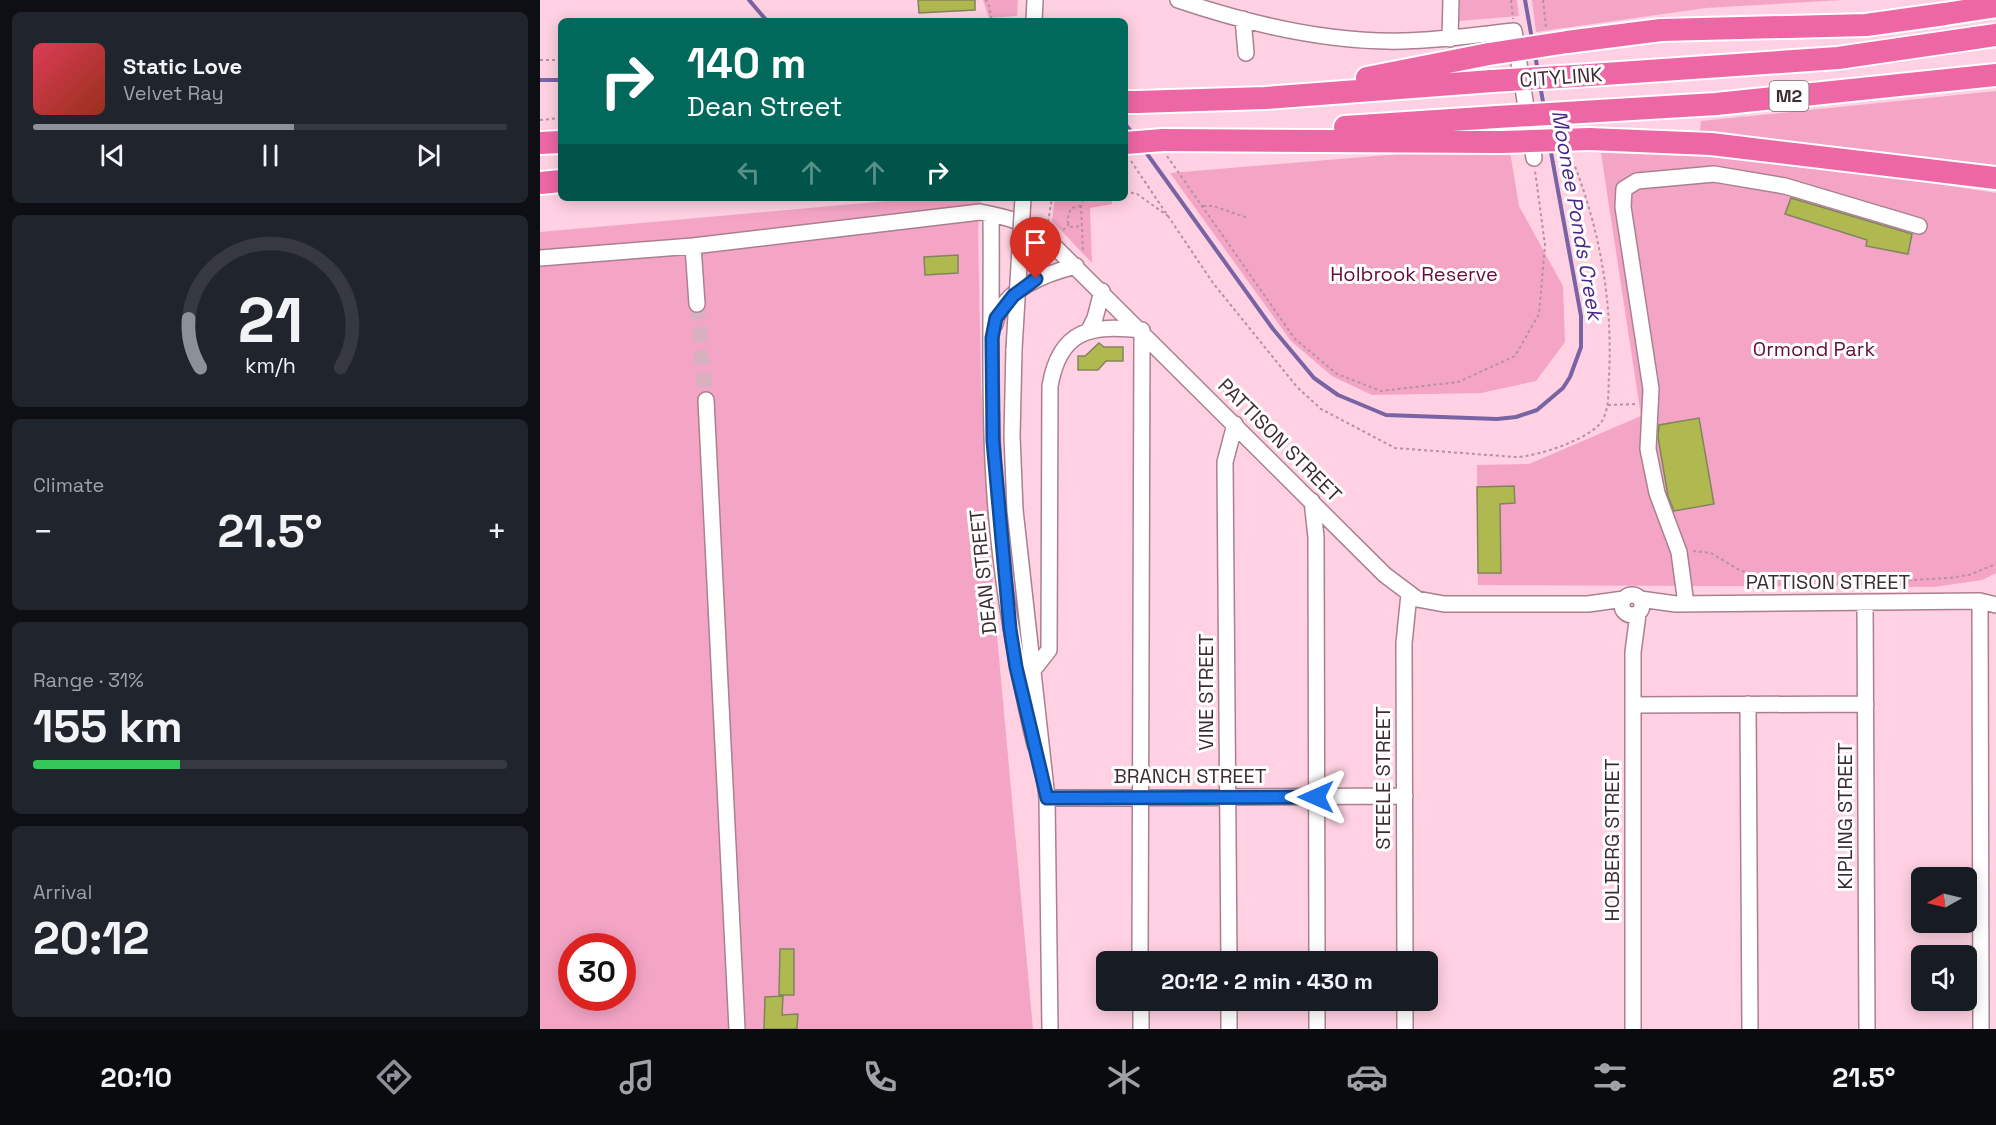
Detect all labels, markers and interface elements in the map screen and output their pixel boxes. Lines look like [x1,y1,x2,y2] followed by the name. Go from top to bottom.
[687,37,806,90] text: 140 m
[588,42,666,120] icon: right
[123,52,242,80] text: Static Love
[1519,61,1603,93] street label: CITYLINK
[123,80,224,106] text: Velvet Ray
[1770,81,1808,111] road number: M2
[687,89,842,124] text: Dean Street
[1546,108,1610,325] water label: Moonee Ponds Creek
[96,139,129,172] icon: previous
[254,139,287,172] icon: pause
[412,139,445,172] icon: next
[732,156,765,189] icon: left
[795,156,828,189] icon: ahead
[858,156,891,189] icon: ahead
[921,156,954,189] icon: right
[1010,217,1061,279] pin
[1019,226,1052,259] icon: arrive
[1330,261,1498,287] park label: Holbrook Reserve
[237,281,303,360] text: 21
[1753,336,1875,362] park label: Ormond Park
[244,353,296,380] text: km/h
[1213,373,1348,508] street label: PATTISON STREET
[33,472,104,498] text: Climate
[217,503,323,560] text: 21.5°
[963,508,1003,636] street label: DEAN STREET
[33,511,53,553] text: −
[487,511,507,553] text: +
[1746,569,1911,595] street label: PATTISON STREET
[1193,633,1219,751] street label: VINE STREET
[33,667,144,693] text: Range · 31%
[33,698,183,755] text: 155 km
[1370,706,1396,850] street label: STEELE STREET
[1832,742,1858,889] street label: KIPLING STREET
[1599,758,1625,922] street label: HOLBERG STREET
[1113,763,1267,789] street label: BRANCH STREET
[1284,765,1348,829] position arrow
[1911,867,1977,933] north arrow
[1911,867,1977,1011] map controls
[33,879,92,905] text: Arrival
[33,910,149,967] text: 20:12
[558,933,636,1011] speed limit sign: 30
[1911,945,1977,1011] button: sound
[1161,967,1373,995] text: 20:12 · 2 min · 430 m
[373,1056,415,1098] icon: directions
[616,1056,658,1098] icon: music
[859,1056,901,1098] icon: phone
[1103,1056,1145,1098] icon: climate
[1346,1056,1388,1098] icon: car
[1589,1056,1631,1098] icon: filters
[101,1060,172,1095] text: 20:10
[1832,1060,1895,1095] text: 21.5°

